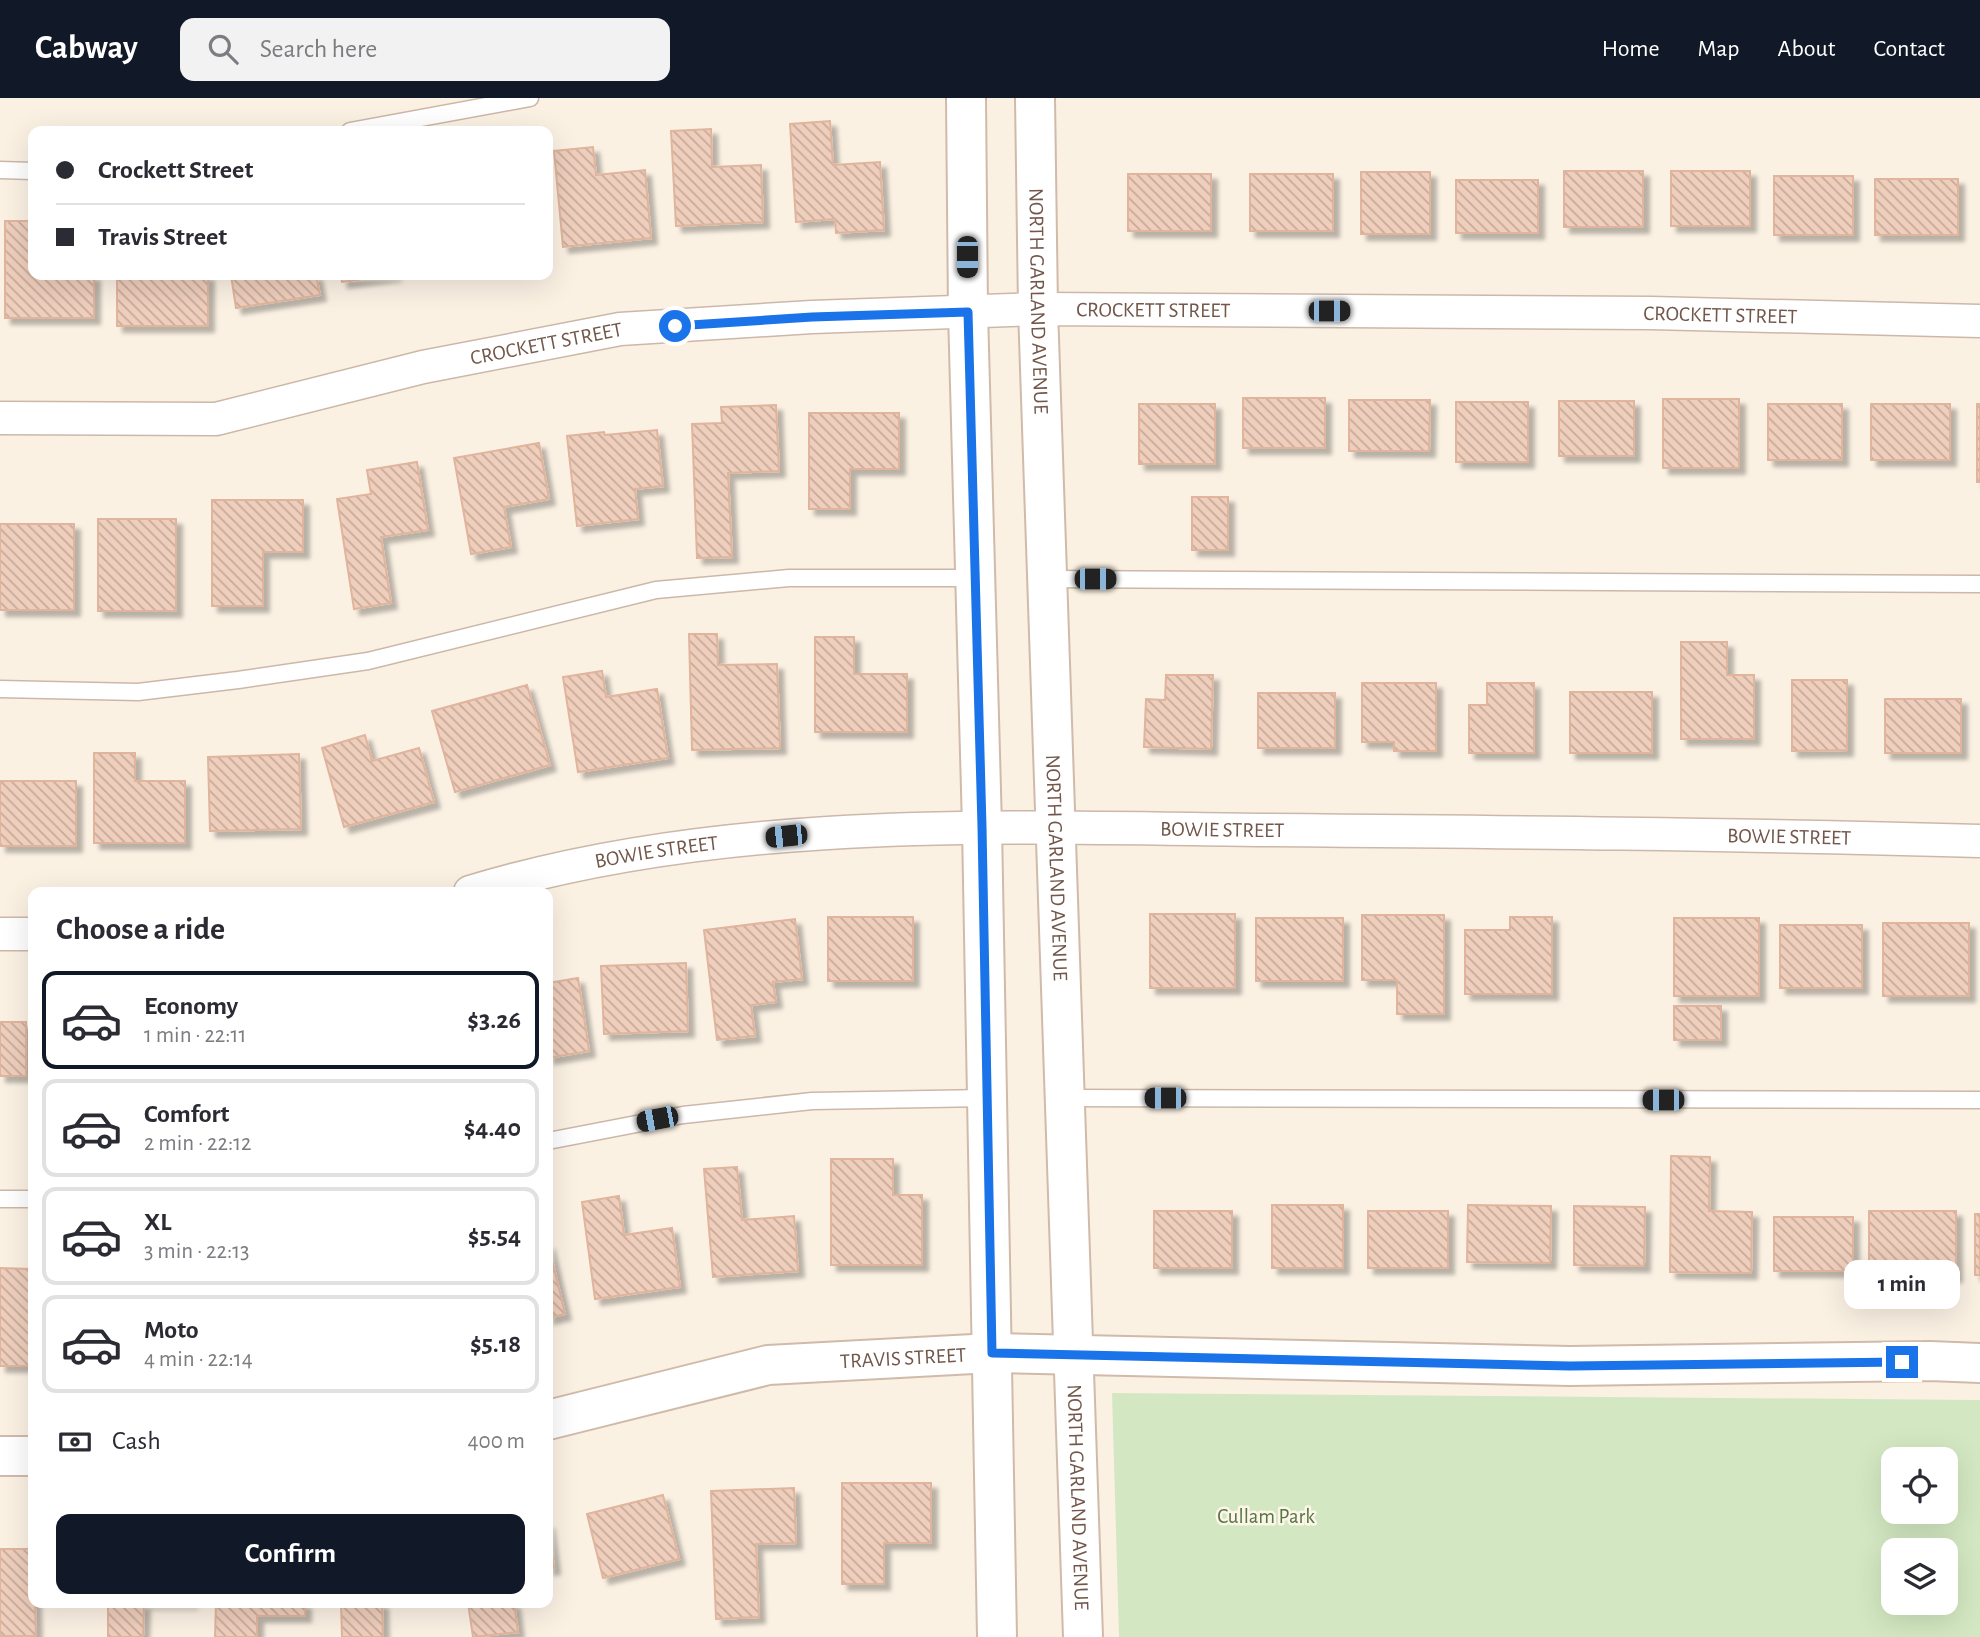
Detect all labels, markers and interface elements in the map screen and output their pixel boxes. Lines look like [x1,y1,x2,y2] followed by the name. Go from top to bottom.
[180,18,670,81] search box
[204,30,242,68] icon: search
[35,32,138,65] text: Cabway
[260,36,377,62] text: Search here
[1602,37,1660,61] text: Home
[1698,37,1740,61] text: Map
[1778,37,1835,61] text: About
[1873,37,1945,61] text: Contact
[98,157,253,183] text: Crockett Street
[1025,188,1052,414] street label: NORTH GARLAND AVENUE
[98,224,227,250] text: Travis Street
[957,236,978,278] car
[1076,299,1231,321] street label: CROCKETT STREET
[1309,301,1351,322] car
[1643,303,1798,328] street label: CROCKETT STREET
[659,310,691,342] route start
[469,319,624,369] street label: CROCKETT STREET
[1075,569,1117,590] car
[1042,754,1071,981] street label: NORTH GARLAND AVENUE
[1160,819,1285,841] street label: BOWIE STREET
[765,823,808,849] car
[1727,825,1852,849] street label: BOWIE STREET
[593,832,719,872] street label: BOWIE STREET
[56,913,225,945] text: Choose a ride
[60,989,123,1052] icon: car
[144,993,238,1019] text: Economy
[467,1007,521,1033] text: $3.26
[144,1024,246,1047] text: 1 min · 22:11
[1145,1088,1187,1109] car
[1643,1090,1685,1111] car
[60,1097,123,1160] icon: car
[144,1101,229,1127] text: Comfort
[635,1105,680,1133] car
[464,1115,521,1141] text: $4.40
[144,1132,252,1155] text: 2 min · 22:12
[60,1205,123,1268] icon: car
[144,1209,171,1235] text: XL
[468,1223,521,1249] text: $5.54
[144,1240,250,1263] text: 3 min · 22:13
[1844,1260,1960,1310] callout: 1 min
[1878,1273,1926,1296] text: 1 min
[60,1313,123,1376] icon: car
[144,1317,199,1343] text: Moto
[470,1331,521,1357] text: $5.18
[839,1344,967,1372] street label: TRAVIS STREET
[1886,1346,1918,1378] route end
[144,1348,253,1371] text: 4 min · 22:14
[1063,1384,1092,1611] street label: NORTH GARLAND AVENUE
[56,1423,94,1461] icon: cash
[112,1428,161,1454] text: Cash
[467,1430,525,1453] text: 400 m
[1881,1447,1958,1615] map controls
[1881,1447,1958,1524] button: locate
[1217,1506,1315,1527] park label: Cullam Park
[56,1514,525,1594] button: Confirm
[1881,1538,1958,1615] button: layers

